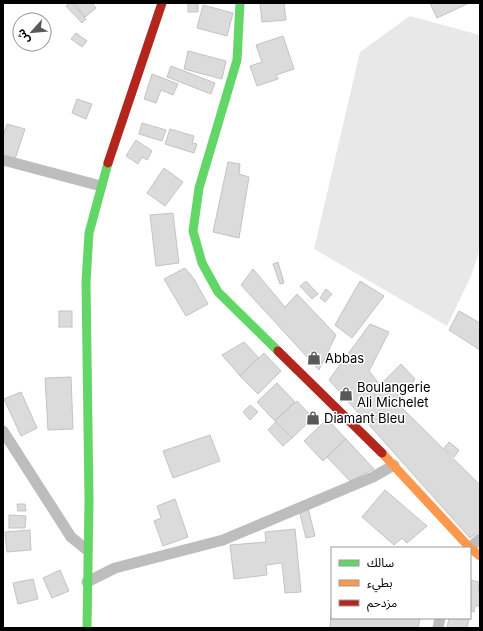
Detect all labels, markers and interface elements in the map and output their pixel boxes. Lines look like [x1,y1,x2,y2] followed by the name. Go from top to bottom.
[12,12,52,52] north arrow
[13,27,33,46] text: ش
[306,350,322,366] shop icon: Abbas
[325,350,364,366] place label: Abbas
[357,379,431,410] place label: Boulangerie Ali Michelet
[338,386,354,402] shop icon: Boulangerie Ali Michelet
[305,410,321,426] shop icon: Diamant Bleu
[324,410,405,426] place label: Diamant Bleu
[331,547,471,619] legend
[367,555,394,570] text: سالك
[367,575,393,593] text: بطيء
[367,595,397,612] text: مزدحم

